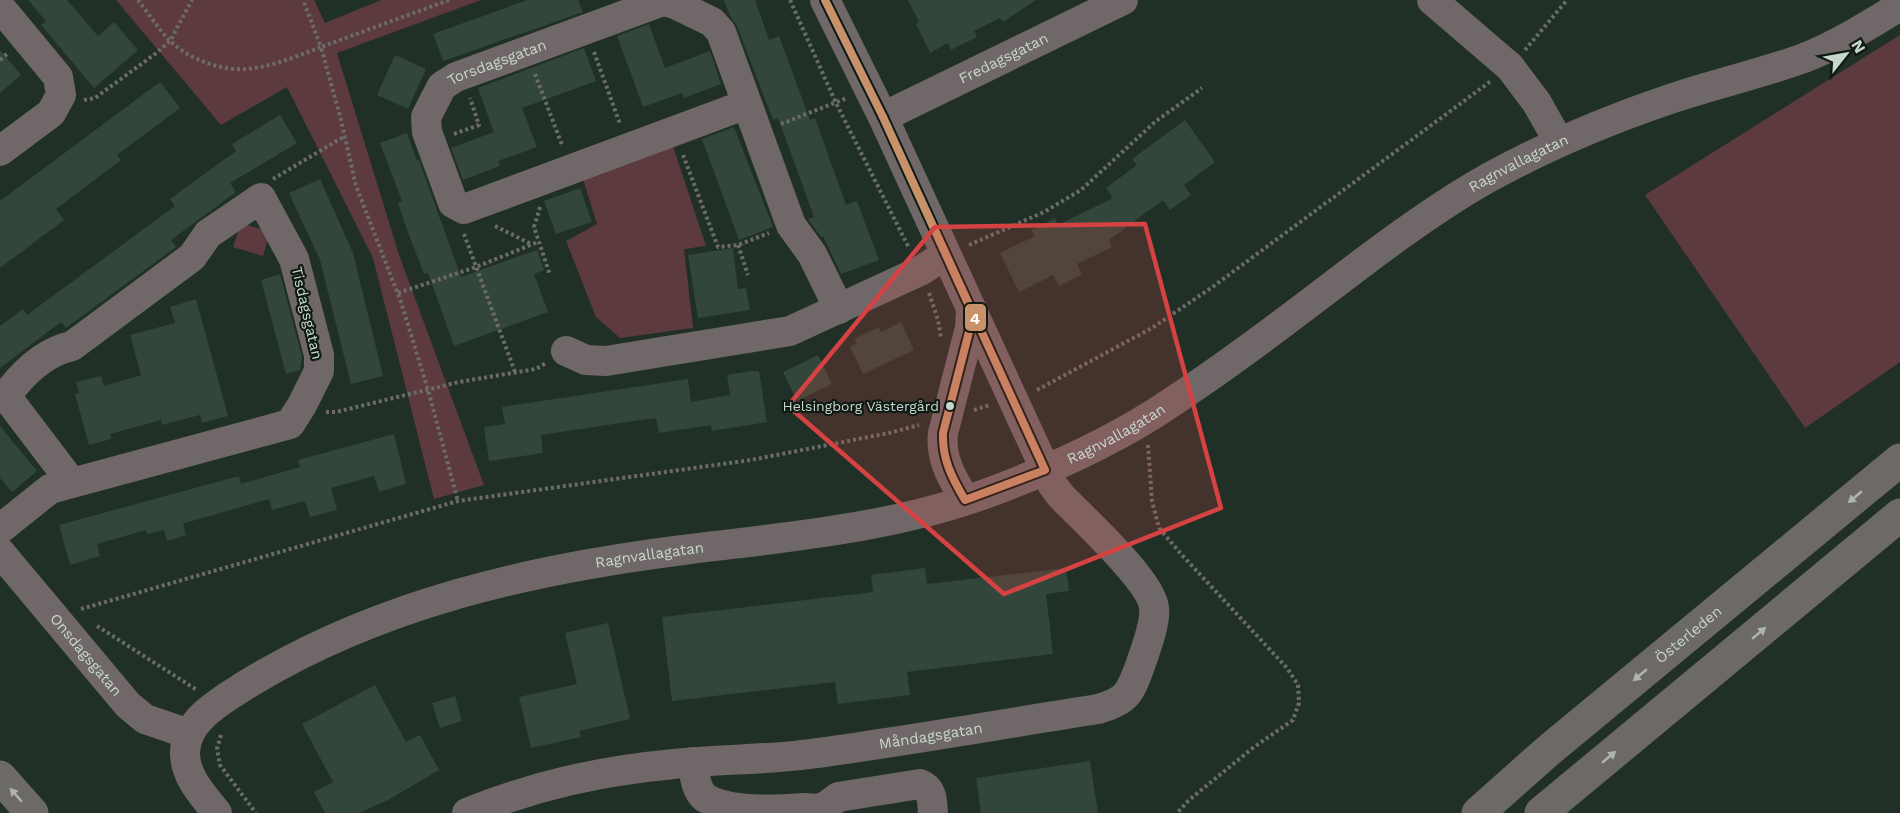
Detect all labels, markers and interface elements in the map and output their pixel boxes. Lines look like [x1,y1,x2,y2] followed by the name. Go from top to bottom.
[1816,24,1876,84] north arrow
[956,29,1051,88] street label: Fredagsgatan
[444,36,549,89] street label: Torsdagsgatan
[1847,37,1870,57] text: N
[1465,131,1571,196] street label: Ragnvallagatan
[288,265,326,361] street label: Tisdagsgatan
[964,303,987,332] line badge: 4
[970,309,980,328] text: 4
[782,398,939,414] place label: Helsingborg Västergård
[944,400,956,412] marker: Helsingborg Västergård
[1064,400,1169,468] street label: Ragnvallagatan
[1848,490,1863,503] one-way arrow
[594,538,705,572] street label: Ragnvallagatan
[1652,602,1725,667] street label: Österleden
[46,610,126,700] street label: Onsdagsgatan
[1751,627,1766,640] one-way arrow
[1633,668,1648,681] one-way arrow
[878,719,984,753] street label: Måndagsgatan
[1601,751,1617,764] one-way arrow
[10,788,23,803] one-way arrow

